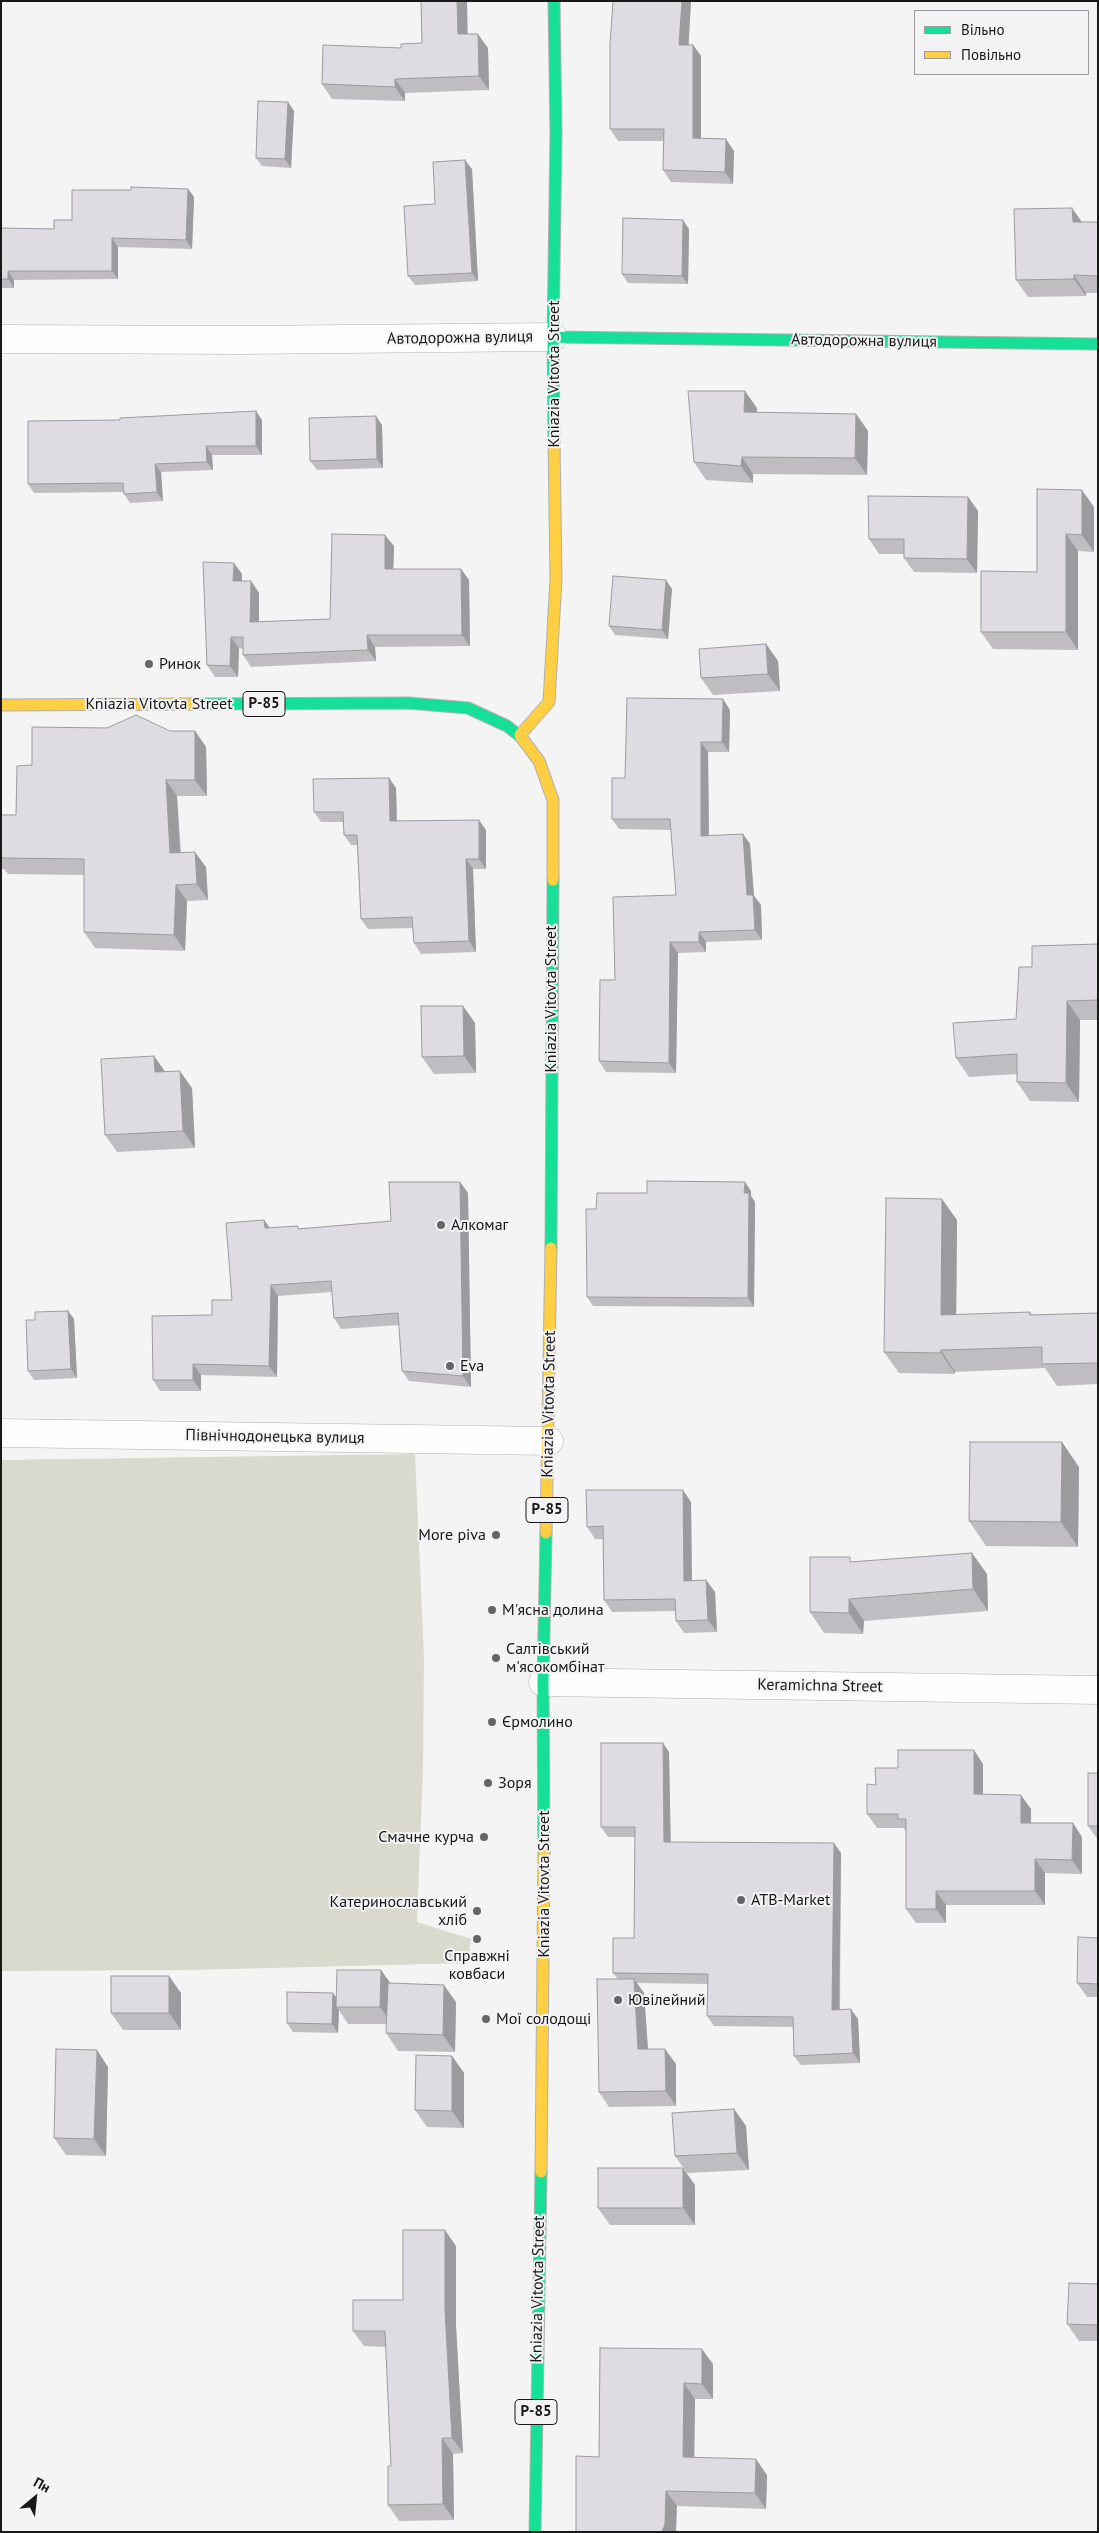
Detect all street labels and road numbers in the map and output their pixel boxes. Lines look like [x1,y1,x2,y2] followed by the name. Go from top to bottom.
[544,300,564,448] street label: Kniazia Vitovta Street
[387,327,533,349] street label: Автодорожна вулиця
[791,330,937,352] street label: Автодорожна вулиця
[243,692,285,716] road number: Р-85
[85,694,233,714] street label: Kniazia Vitovta Street
[541,925,561,1073] street label: Kniazia Vitovta Street
[538,1330,560,1478] street label: Kniazia Vitovta Street
[185,1426,365,1448] street label: Північнодонецька вулиця
[526,1498,568,1522] road number: Р-85
[757,1675,883,1697] street label: Keramichna Street
[534,1810,554,1958] street label: Kniazia Vitovta Street
[527,2215,549,2363] street label: Kniazia Vitovta Street
[515,2400,557,2424] road number: Р-85

